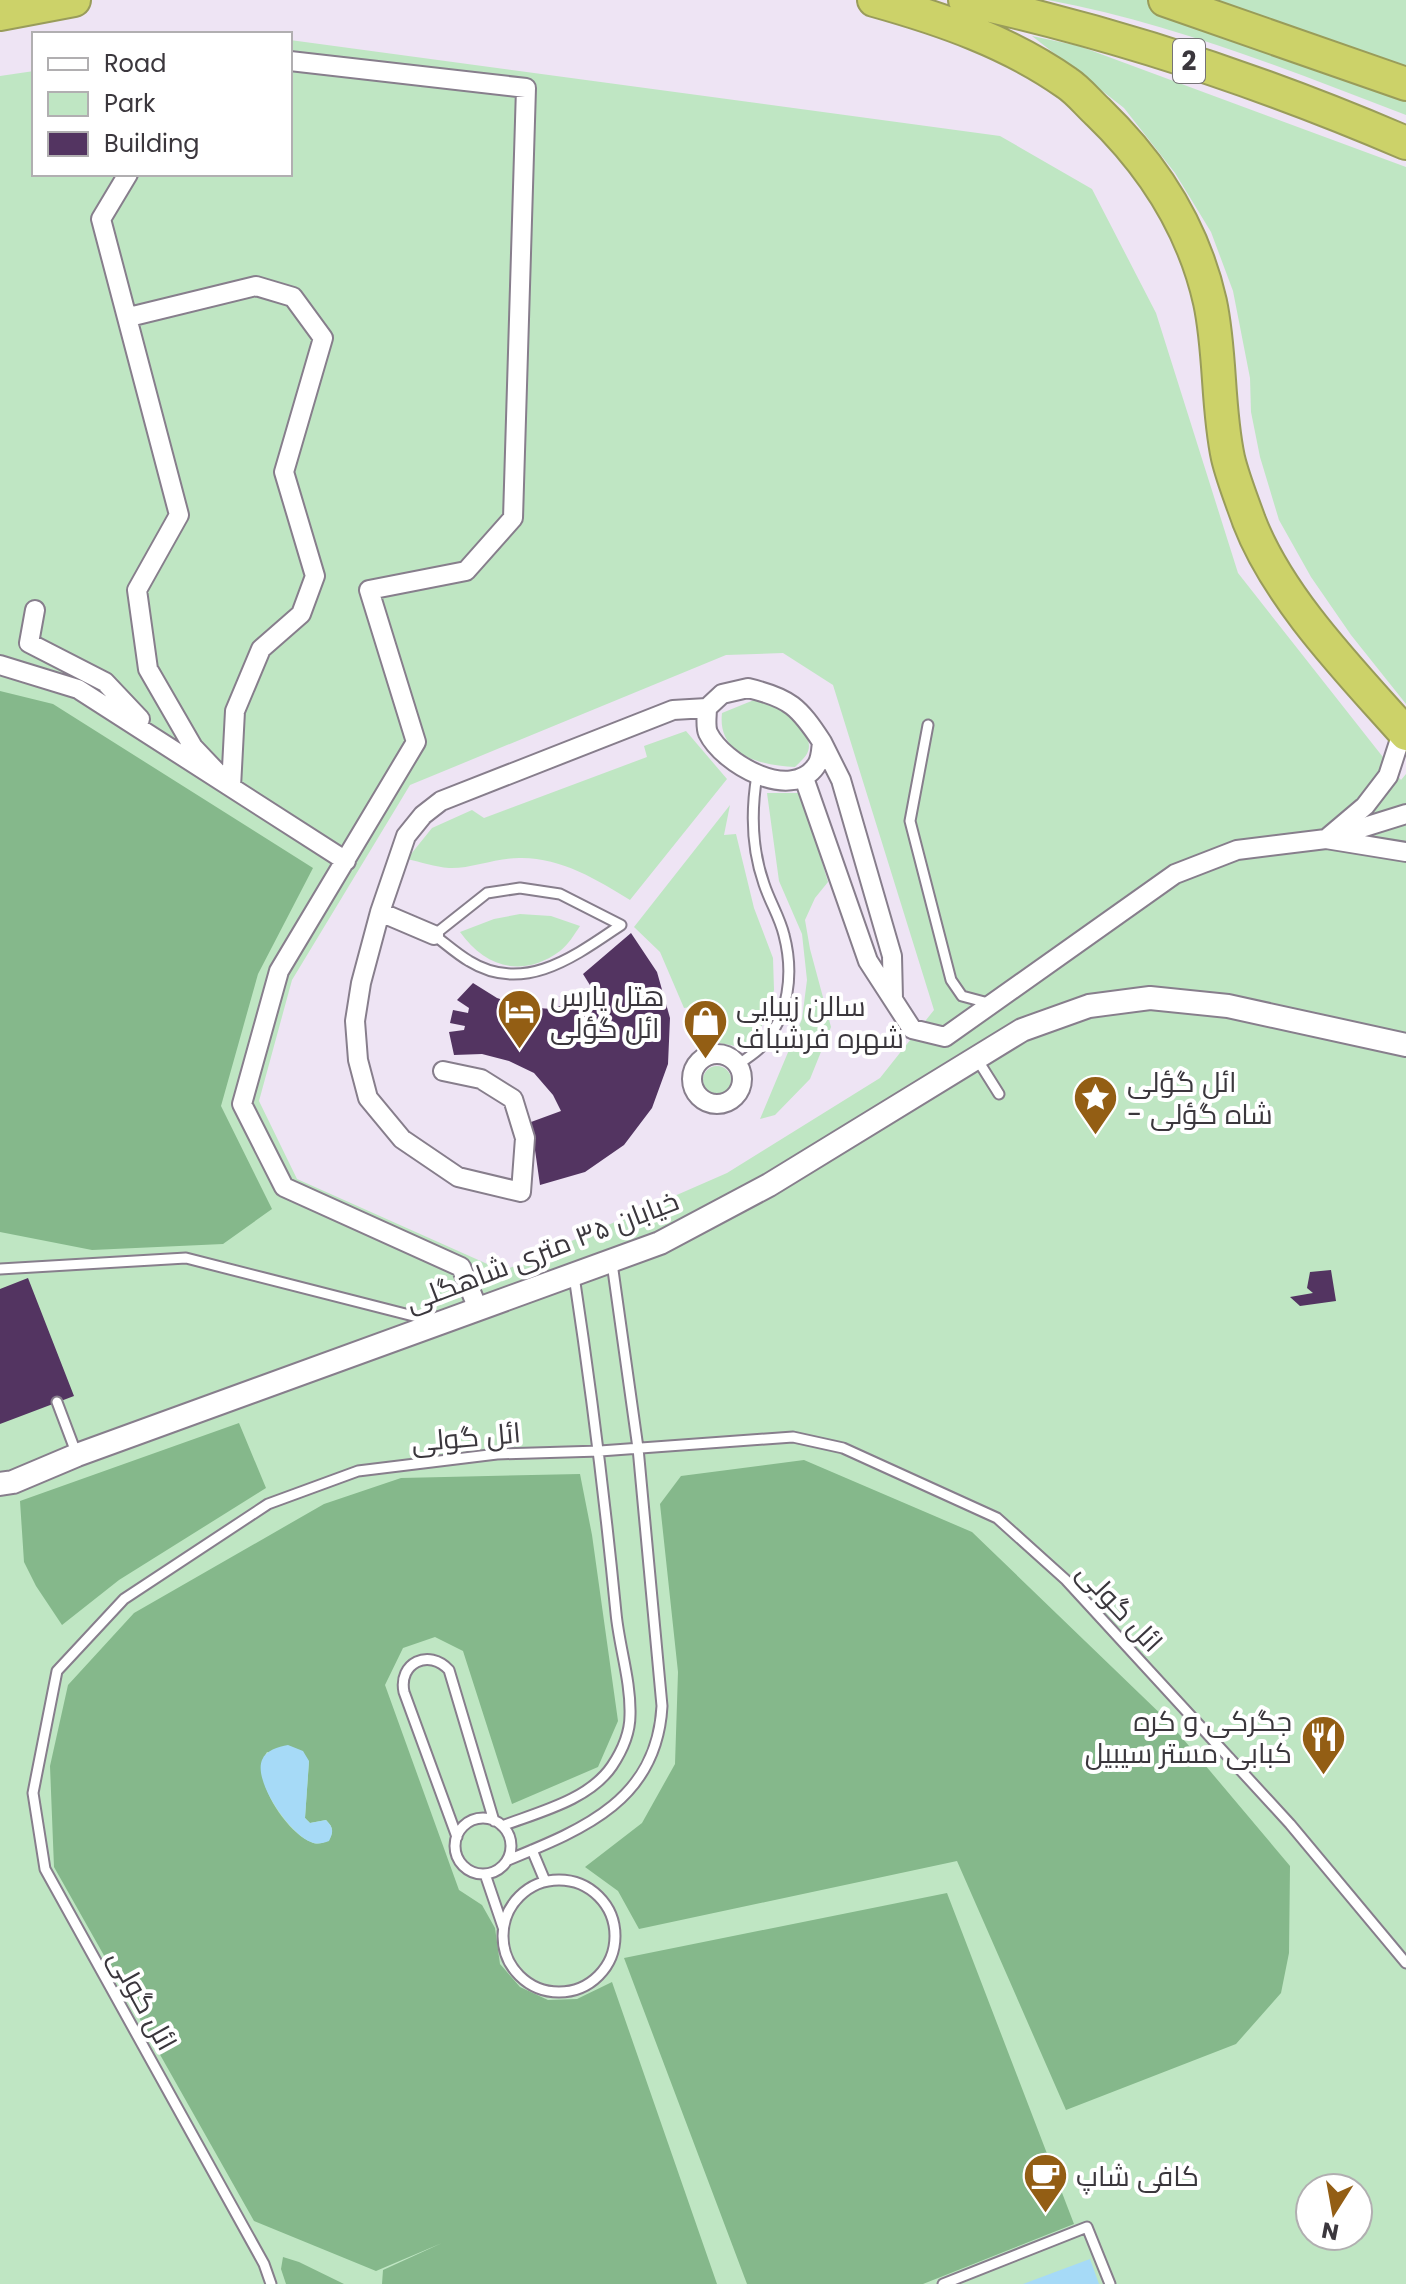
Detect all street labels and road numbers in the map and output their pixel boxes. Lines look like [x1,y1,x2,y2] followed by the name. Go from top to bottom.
[1173,39,1205,83] road number: 2
[400,1181,684,1322] street label: خیابان ۳۵ متری شاهگلی
[410,1413,522,1462] street label: ائل گولی
[1068,1554,1171,1661] street label: ائل گولی
[99,1943,186,2058] street label: ائل گولی

